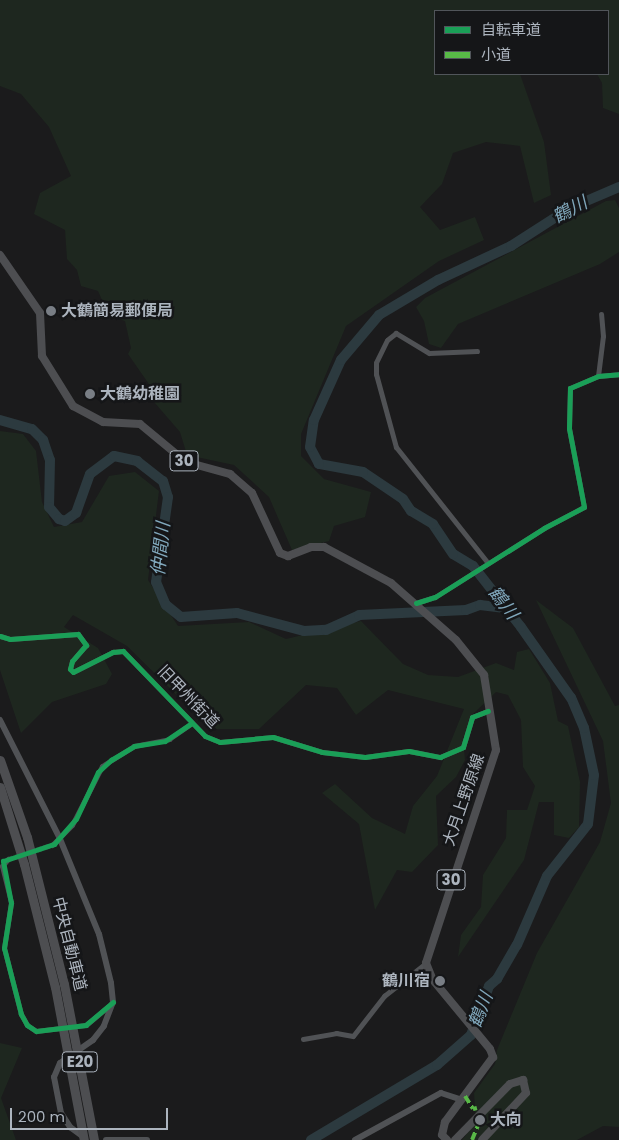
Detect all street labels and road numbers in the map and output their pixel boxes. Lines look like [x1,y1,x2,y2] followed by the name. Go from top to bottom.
[169,448,199,474] road number: 30
[153,662,223,732] street label: 旧甲州街道
[439,751,489,849] street label: 大月上野原線
[436,868,466,892] road number: 30
[48,895,90,993] street label: 中央自動車道
[61,1050,99,1074] road number: E20

